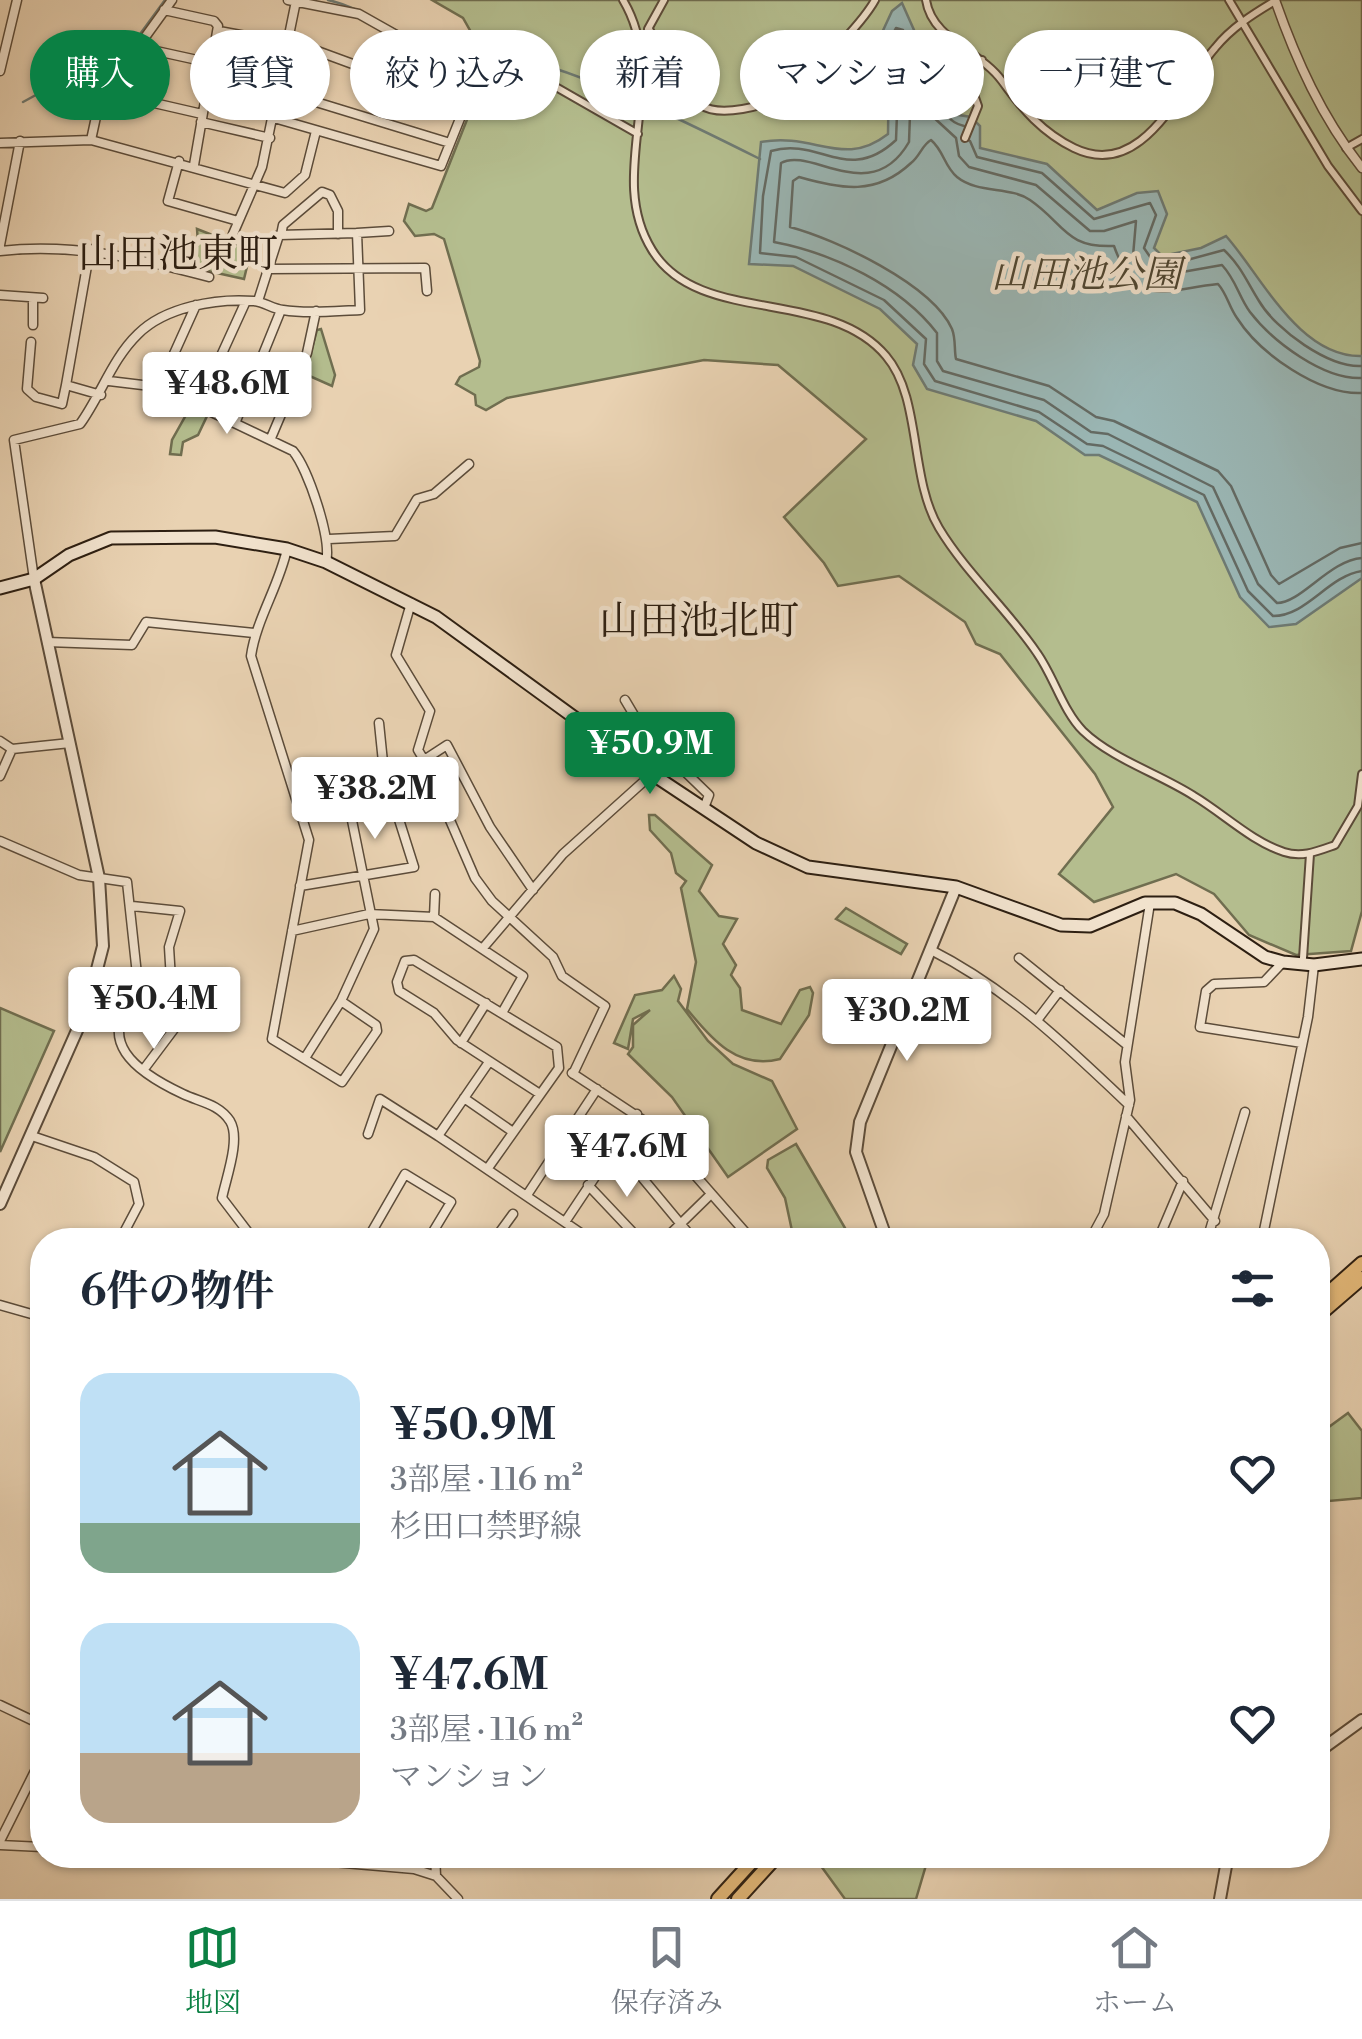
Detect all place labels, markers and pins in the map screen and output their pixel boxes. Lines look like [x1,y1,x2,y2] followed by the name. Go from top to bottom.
[146,352,308,437] pin: ¥48.6M
[569,712,731,797] pin: ¥50.9M
[294,757,456,842] pin: ¥38.2M
[73,967,235,1052] pin: ¥50.4M
[826,979,988,1064] pin: ¥30.2M
[546,1115,708,1200] pin: ¥47.6M

